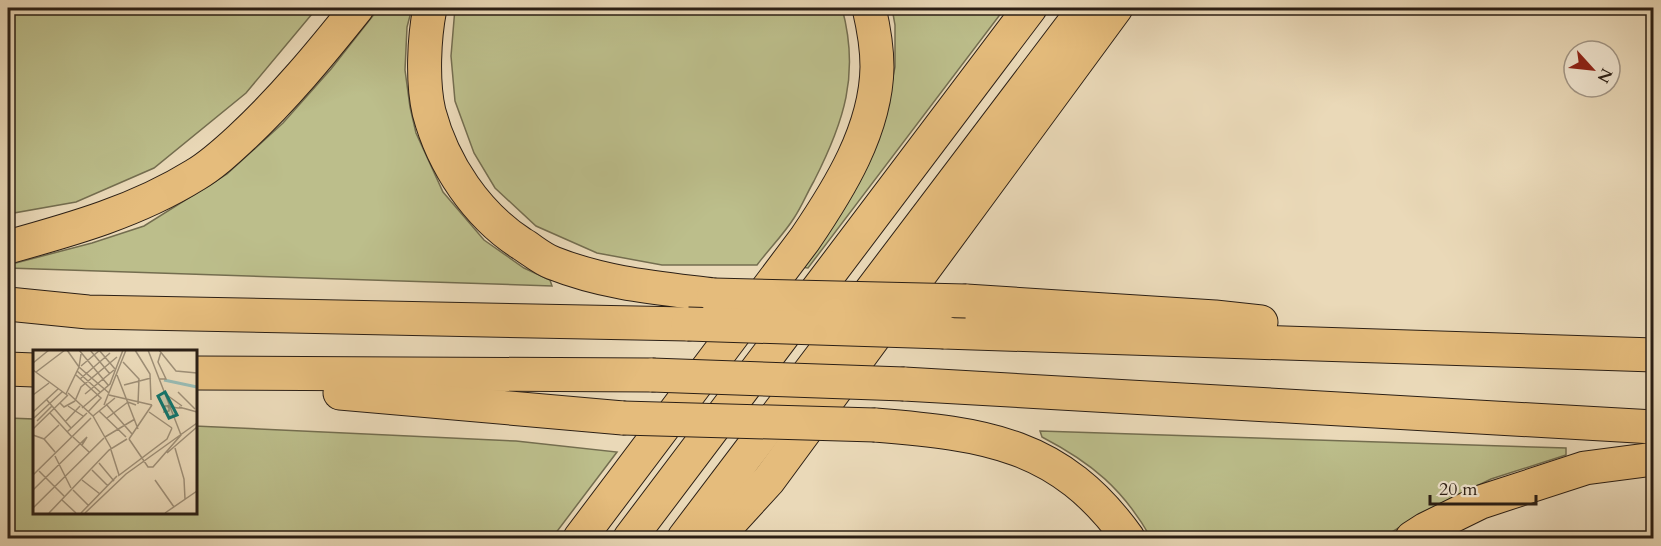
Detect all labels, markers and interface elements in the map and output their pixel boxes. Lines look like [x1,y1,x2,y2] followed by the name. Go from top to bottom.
[1562,39,1622,99] north arrow
[1591,64,1617,87] text: N
[33,350,196,513] inset map
[1430,468,1536,506] scale bar
[1439,477,1478,502] text: 20 m

